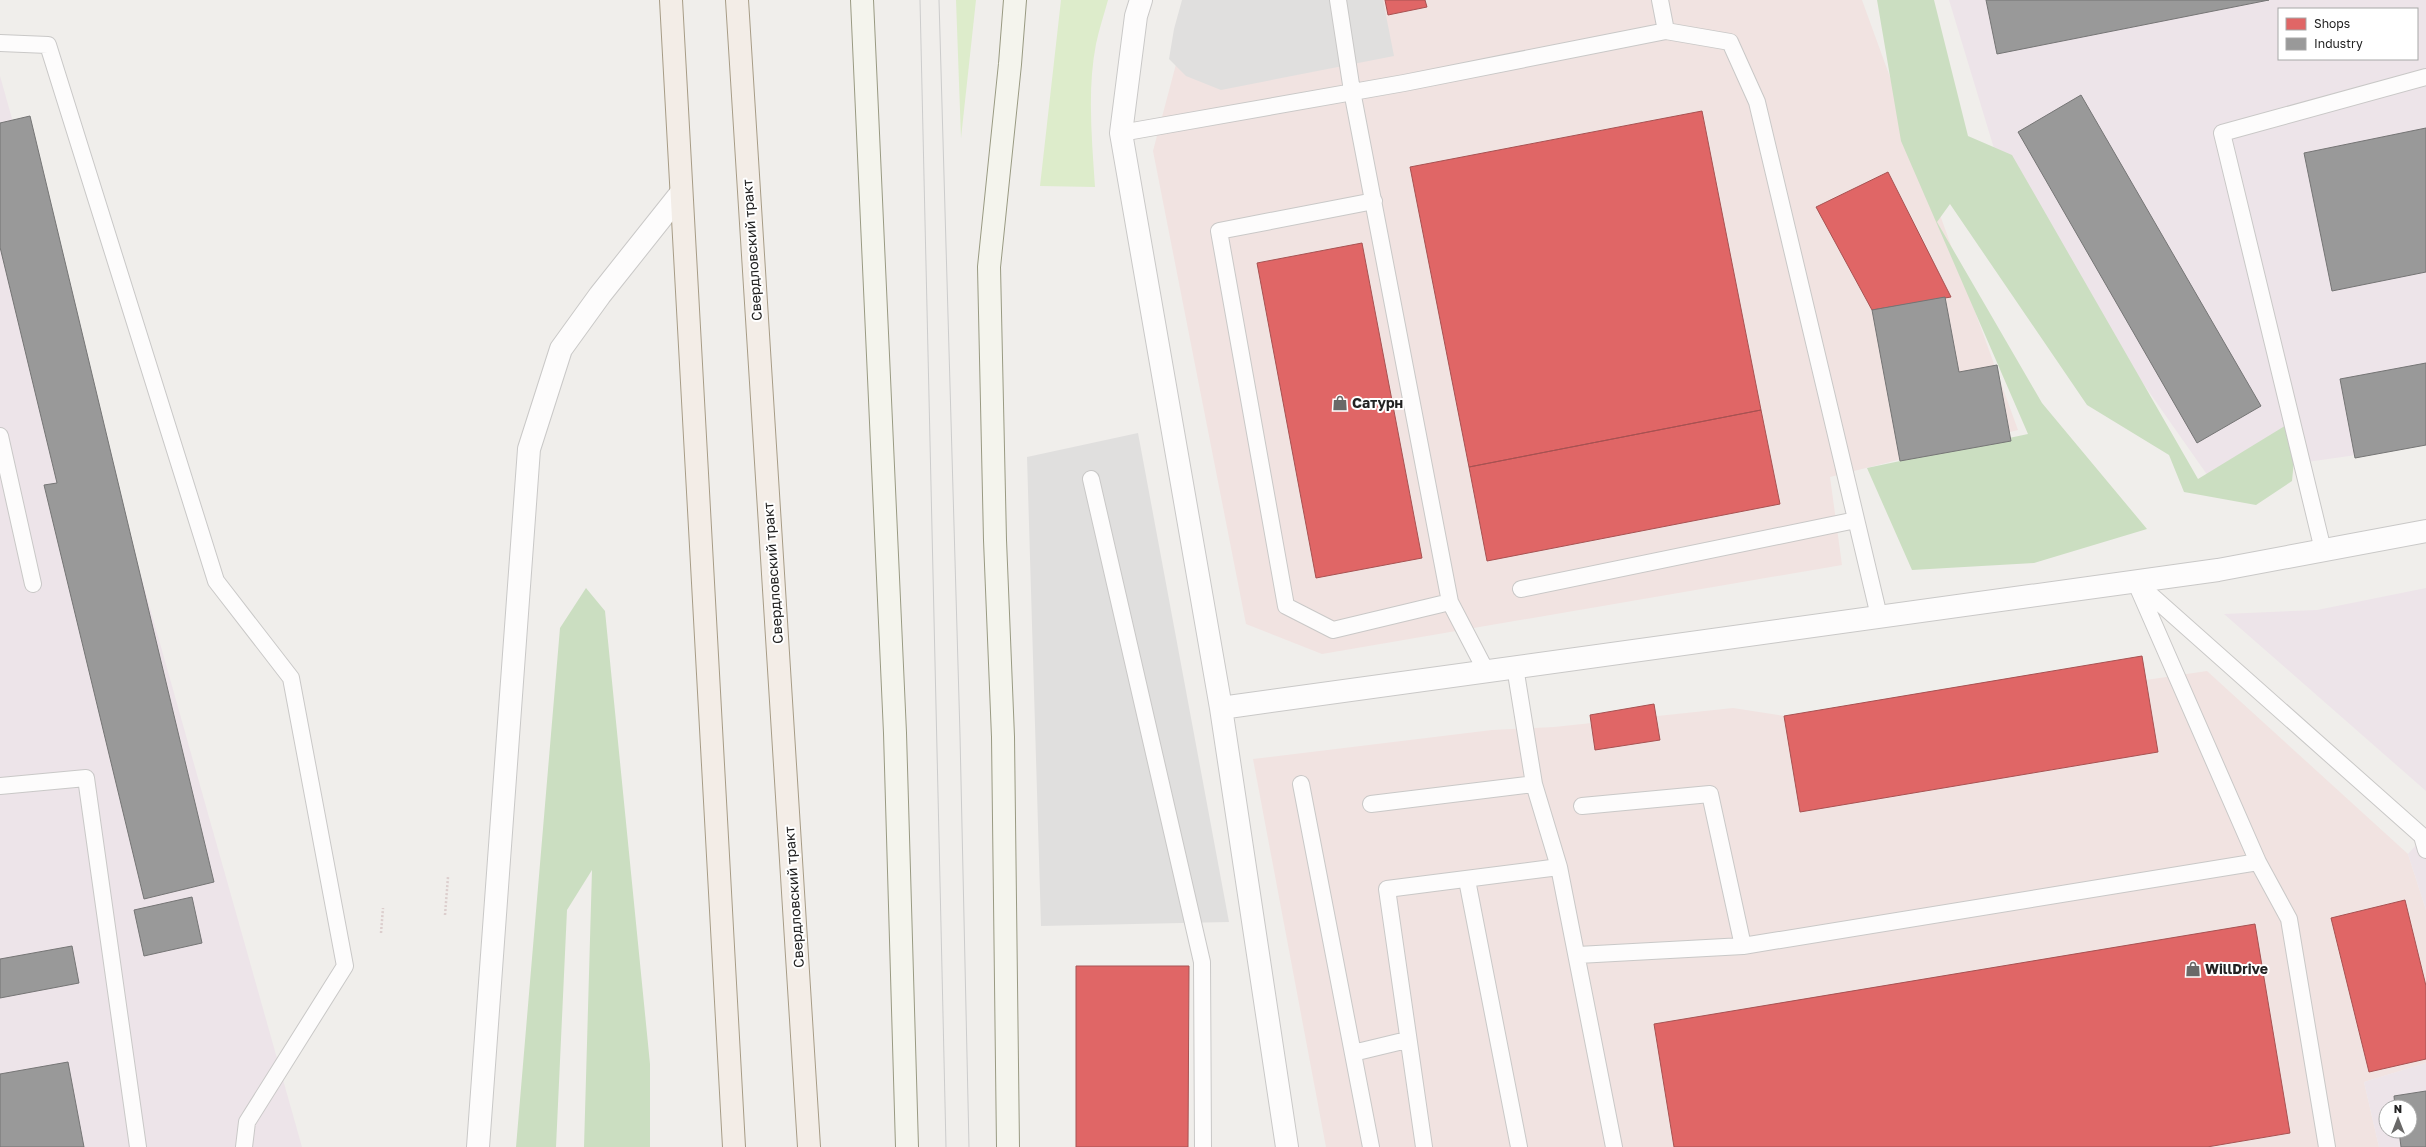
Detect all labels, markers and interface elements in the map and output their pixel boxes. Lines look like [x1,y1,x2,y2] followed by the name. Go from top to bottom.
[2278,8,2418,60] legend
[2314,16,2350,31] text: Shops
[2314,36,2363,51] text: Industry
[738,179,765,321] street label: Свердловский тракт
[1331,394,1349,412] shop icon: Сатурн
[1352,394,1403,411] place label: Сатурн
[759,502,786,644] street label: Свердловский тракт
[780,826,807,968] street label: Свердловский тракт
[2184,960,2202,978] shop icon: WillDrive
[2205,960,2268,977] place label: WillDrive
[2378,1099,2418,1139] north arrow
[2394,1102,2402,1115] text: N

